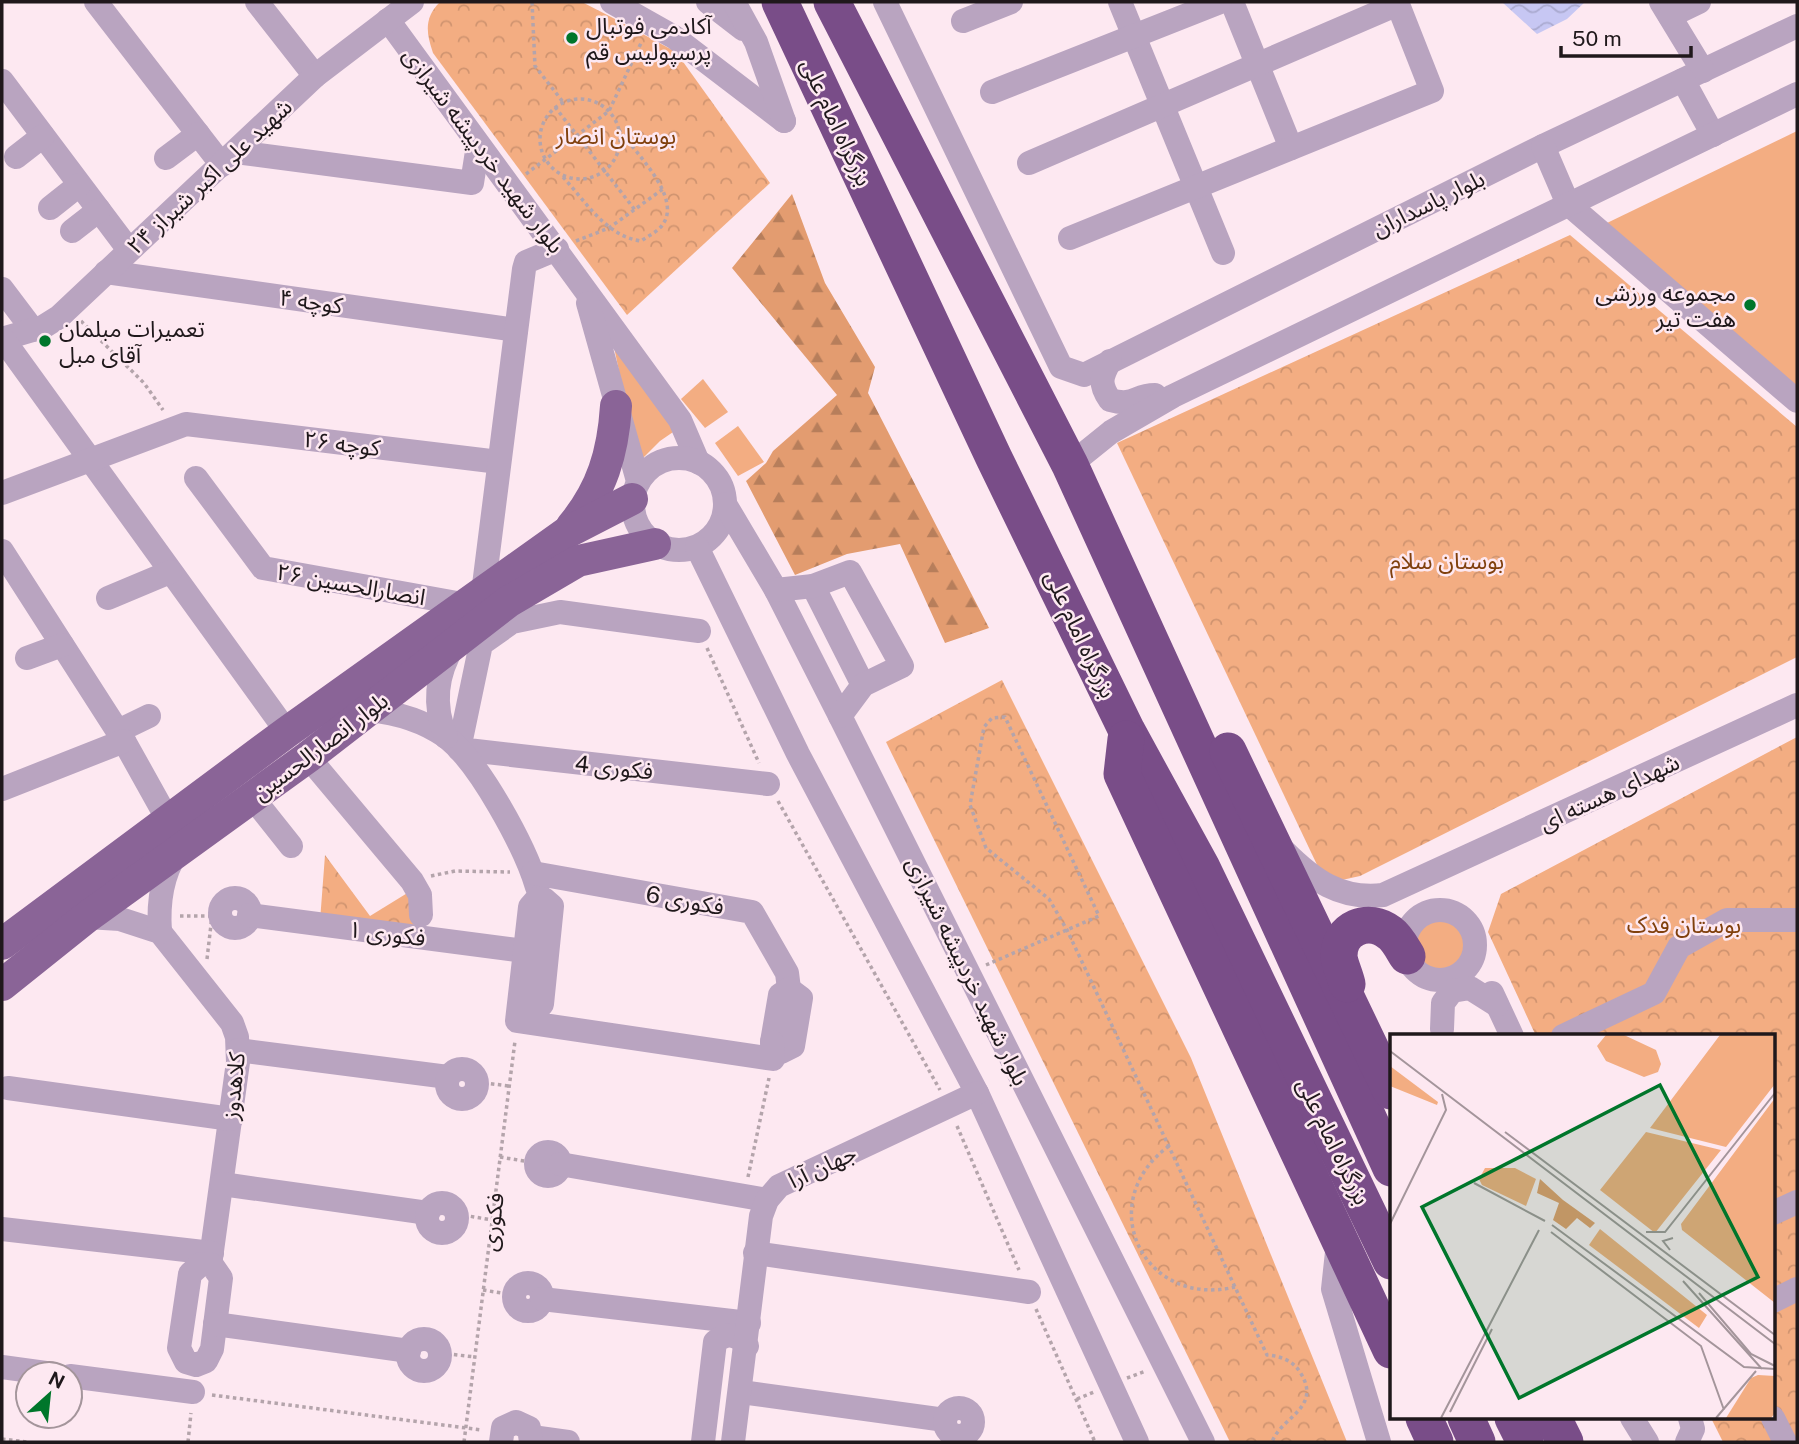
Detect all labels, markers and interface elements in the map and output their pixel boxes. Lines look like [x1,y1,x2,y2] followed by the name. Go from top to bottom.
[586,12,713,69] place label: آکادمی فوتبال پرسپولیس قم
[1561,14,1690,58] scale bar
[1572,26,1622,51] text: 50 m
[564,30,580,46] marker: آکادمی فوتبال پرسپولیس قم
[396,42,570,260] street label: بلوار شهید خردپیشه شیرازی
[791,54,878,192] street label: بزرگراه امام علی
[121,93,298,260] street label: شهید علی اکبر شیراز ۲۴
[555,122,676,150] park label: بوستان انصار
[1367,164,1490,244] street label: بلوار پاسداران
[1595,279,1736,333] place label: مجموعه ورزشی هفت تیر
[277,283,345,321] street label: کوچه ۴
[1742,297,1758,313] marker: مجموعه ورزشی هفت تیر
[59,315,205,368] place label: تعمیرات مبلمان آقای مبل
[37,333,53,349] marker: تعمیرات مبلمان آقای مبل
[302,425,382,463] street label: کوچه ۲۶
[1390,547,1504,579] park label: بوستان سلام
[274,558,428,611] street label: انصارالحسین ۲۶
[1035,566,1122,704] street label: بزرگراه امام علی
[247,686,394,806] street label: بلوار انصارالحسین
[1535,748,1683,836] street label: شهدای هسته ای
[573,749,655,786] street label: فکوری 4
[899,852,1035,1091] street label: بلوار شهید خردپیشه شیرازی
[644,880,726,921] street label: فکوری 6
[1627,911,1741,939] park label: بوستان فدک
[347,915,427,952] street label: فکوری ۱
[1390,1034,1774,1420] inset map
[216,1051,251,1122] street label: کلاهدوز
[1287,1073,1376,1211] street label: بزرگراه امام علی
[784,1139,861,1194] street label: جهان آرا
[475,1191,510,1253] street label: فکوری
[14,1360,84,1430] north arrow
[45,1367,68,1393] text: N

